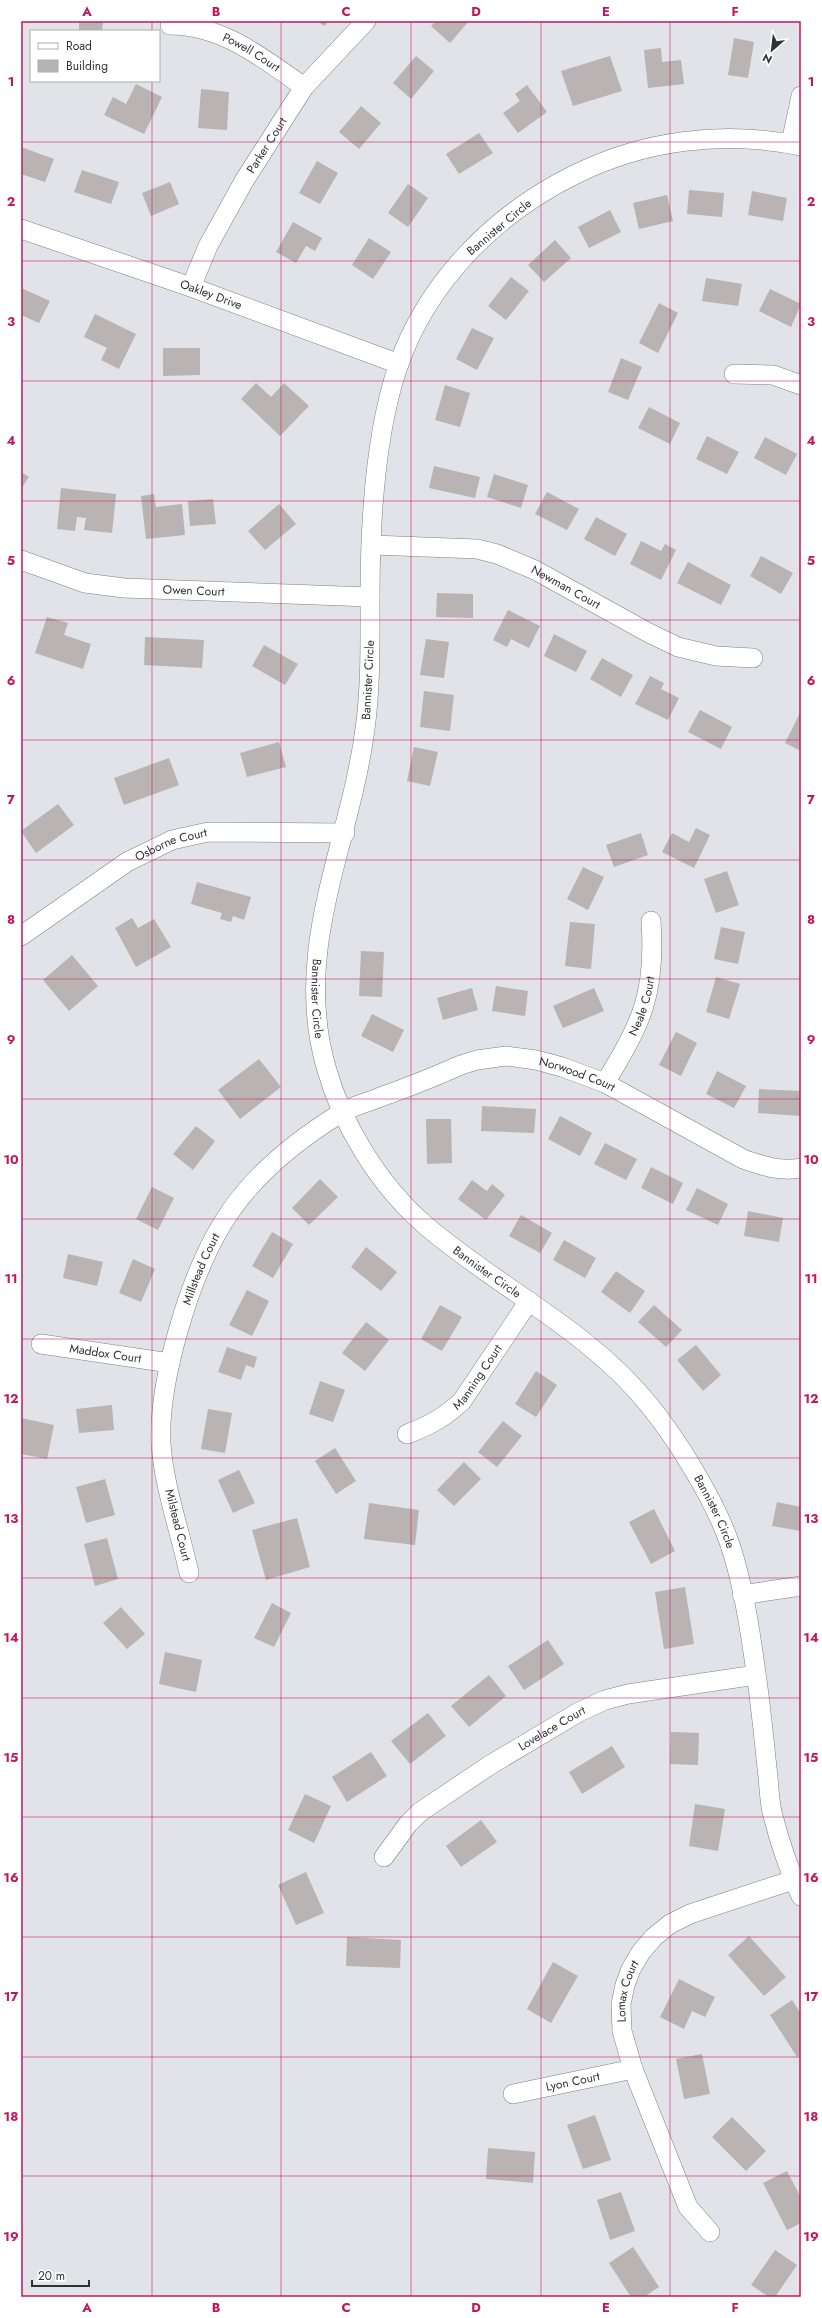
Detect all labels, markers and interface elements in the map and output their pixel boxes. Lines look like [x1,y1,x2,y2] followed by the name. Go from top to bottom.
[81,2,92,21] text: A
[212,2,221,21] text: B
[341,2,351,21] text: C
[471,2,481,21] text: D
[602,2,610,21] text: E
[731,2,739,21] text: F
[220,28,284,76] street label: Powell Court
[30,30,160,82] legend
[752,30,792,70] north arrow
[66,37,92,55] text: Road
[760,50,775,68] text: N
[66,57,108,75] text: Building
[8,72,14,91] text: 1
[808,72,814,91] text: 1
[242,114,291,177] street label: Parker Court
[7,192,15,211] text: 2
[807,192,815,211] text: 2
[463,194,535,260] street label: Bannister Circle
[178,275,245,314] street label: Oakley Drive
[7,312,15,331] text: 3
[807,312,815,331] text: 3
[6,431,16,450] text: 4
[806,431,816,450] text: 4
[7,551,15,570] text: 5
[807,551,815,570] text: 5
[528,561,604,613] street label: Newman Court
[162,580,225,601] street label: Owen Court
[357,640,379,720] street label: Bannister Circle
[7,671,16,690] text: 6
[807,671,816,690] text: 6
[7,790,15,809] text: 7
[807,790,815,809] text: 7
[132,823,209,866] street label: Osborne Court
[7,910,15,929] text: 8
[807,910,815,929] text: 8
[306,958,328,1040] street label: Bannister Circle
[624,975,659,1039] street label: Neale Court
[7,1030,16,1049] text: 9
[807,1030,816,1049] text: 9
[537,1052,619,1096] street label: Norwood Court
[3,1150,19,1169] text: 10
[803,1150,819,1169] text: 10
[178,1230,224,1307] street label: Millstead Court
[449,1242,525,1302] street label: Bannister Circle
[4,1269,18,1288] text: 11
[804,1269,818,1288] text: 11
[68,1339,143,1368] street label: Maddox Court
[449,1341,507,1414] street label: Manning Court
[3,1389,19,1408] text: 12
[803,1389,819,1408] text: 12
[689,1471,740,1551] street label: Bannister Circle
[160,1487,196,1563] street label: Milstead Court
[4,1509,18,1528] text: 13
[804,1509,818,1528] text: 13
[3,1628,19,1647] text: 14
[803,1628,819,1647] text: 14
[515,1701,588,1755] street label: Lovelace Court
[3,1748,19,1767] text: 15
[803,1748,819,1767] text: 15
[3,1868,19,1887] text: 16
[803,1868,819,1887] text: 16
[612,1957,643,2023] street label: Lomax Court
[4,1987,18,2006] text: 17
[804,1987,818,2006] text: 17
[544,2067,601,2096] street label: Lyon Court
[4,2107,18,2126] text: 18
[804,2107,818,2126] text: 18
[3,2227,19,2246] text: 19
[803,2227,819,2246] text: 19
[32,2262,89,2288] scale bar
[38,2267,65,2285] text: 20 m
[81,2298,92,2317] text: A
[212,2298,221,2317] text: B
[341,2298,351,2317] text: C
[471,2298,481,2317] text: D
[602,2298,610,2317] text: E
[731,2298,739,2317] text: F

